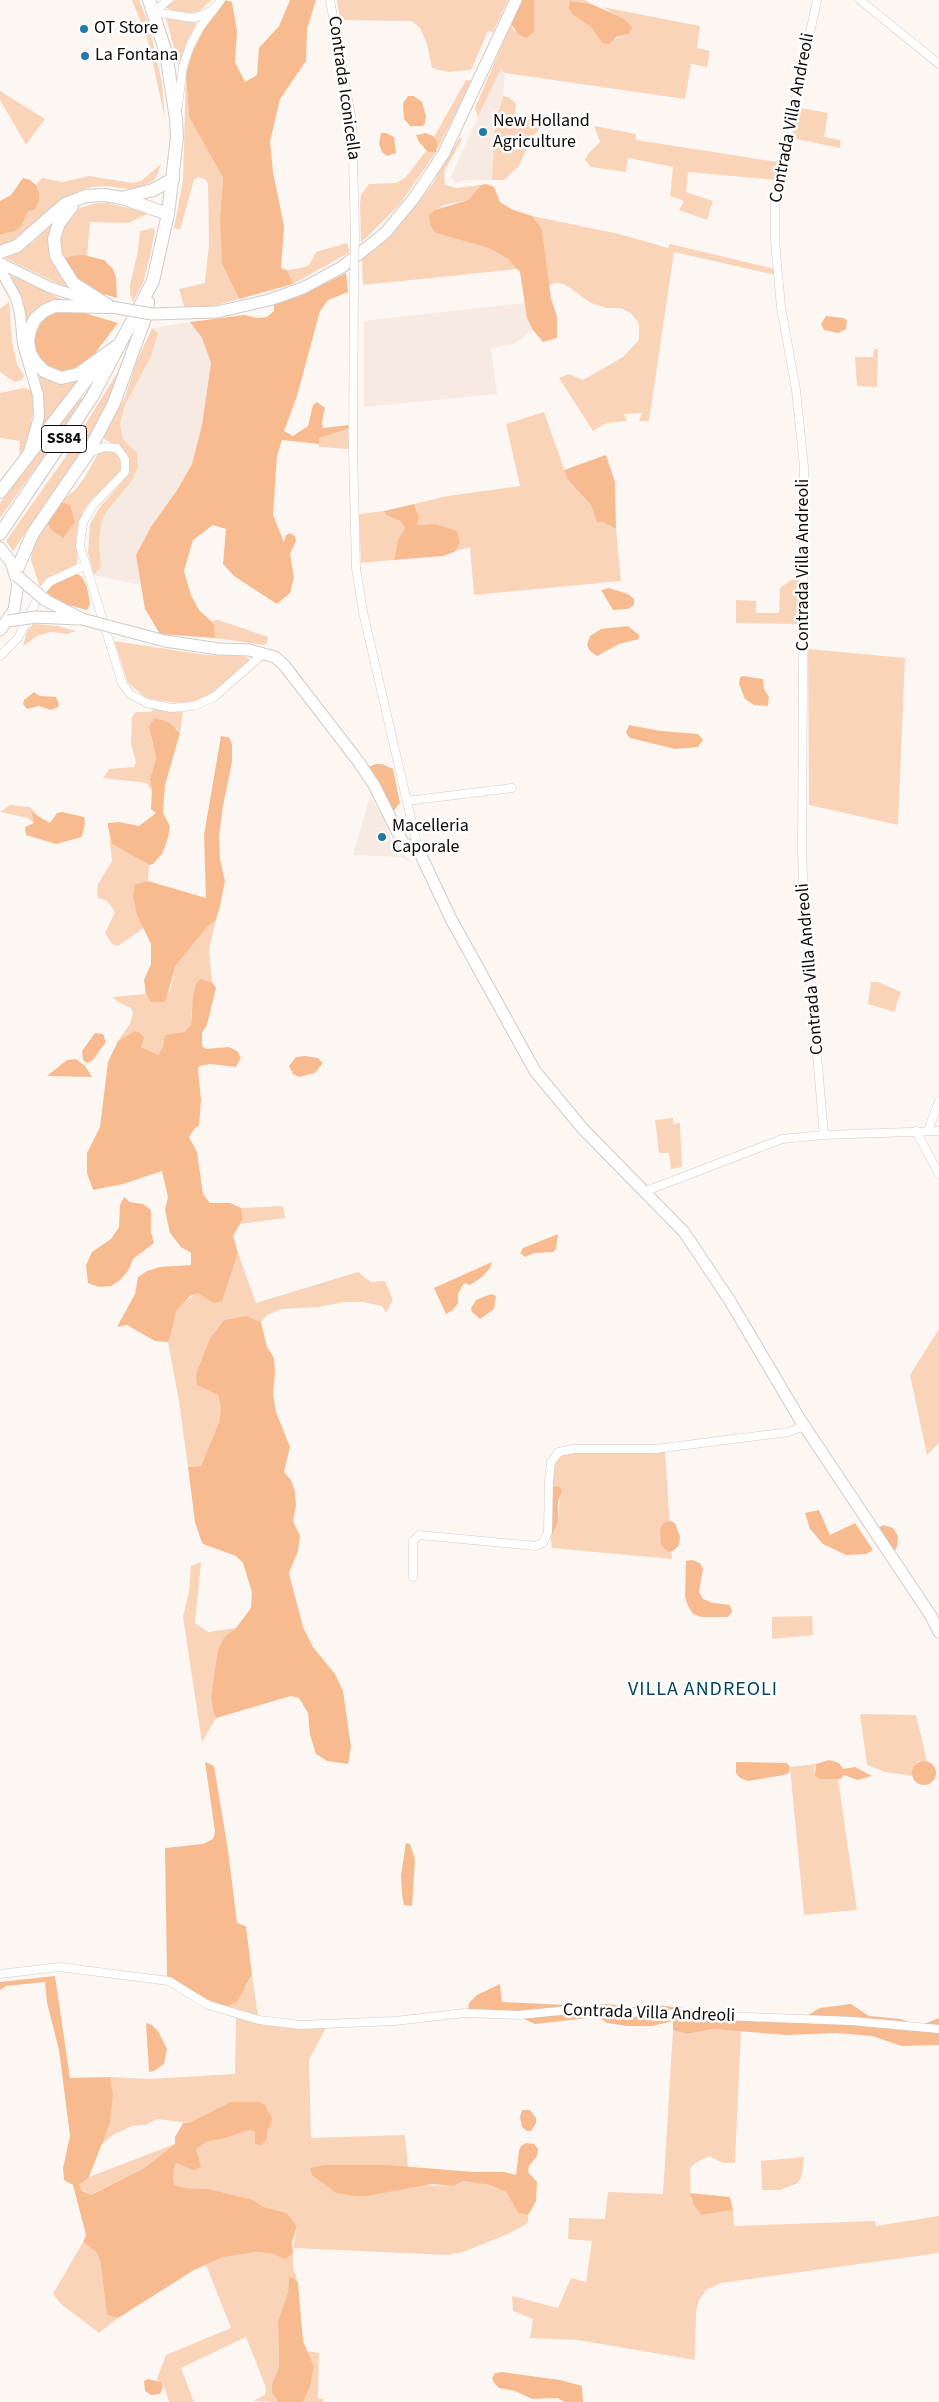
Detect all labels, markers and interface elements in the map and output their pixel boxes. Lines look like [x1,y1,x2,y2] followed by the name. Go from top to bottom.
[322,15,364,161] street label: Contrada Iconicella
[94,18,159,40] place label: OT Store
[78,23,90,35] marker: OT Store
[766,31,820,205] street label: Contrada Villa Andreoli
[95,45,178,67] place label: La Fontana
[79,50,91,62] marker: La Fontana
[493,111,590,154] place label: New Holland Agriculture
[477,126,489,138] marker: New Holland Agriculture
[42,426,86,452] road number: SS84
[793,479,815,651] street label: Contrada Villa Andreoli
[392,816,469,859] place label: Macelleria Caporale
[376,831,388,843] marker: Macelleria Caporale
[793,882,829,1056] street label: Contrada Villa Andreoli
[626,1679,780,1703] district label: VILLA ANDREOLI
[562,2000,736,2028] street label: Contrada Villa Andreoli

